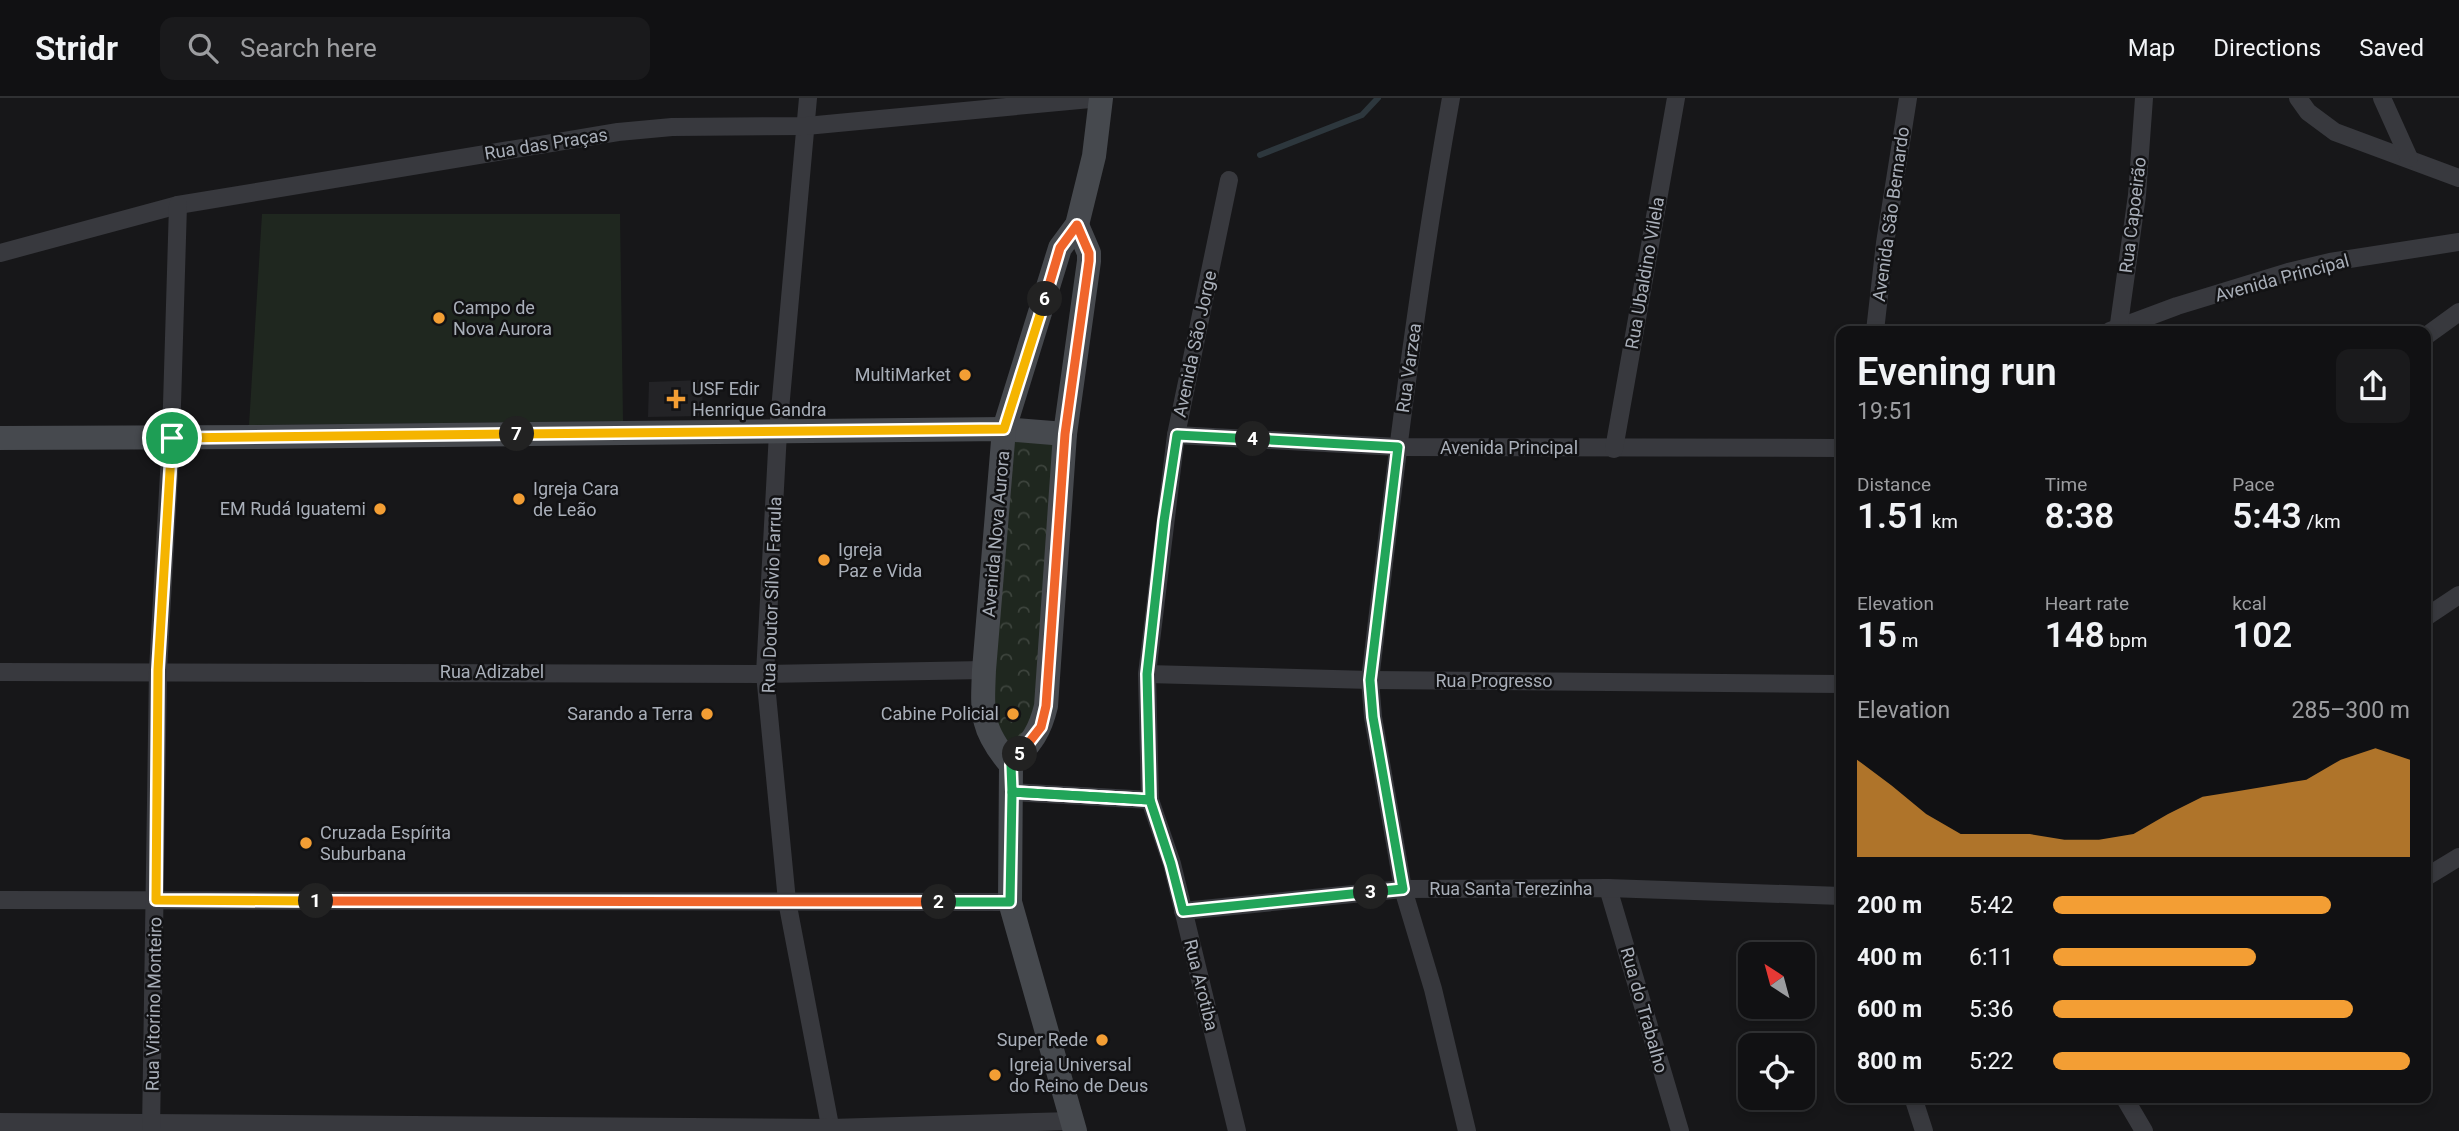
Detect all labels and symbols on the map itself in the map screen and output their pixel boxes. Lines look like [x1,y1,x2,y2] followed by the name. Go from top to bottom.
[483,123,609,164] street label: Rua das Praças
[1868,125,1913,303] street label: Avenida São Bernardo
[2115,156,2150,274] street label: Rua Capoeirão
[1621,195,1668,351] street label: Rua Ubaldino Vilela
[2212,250,2351,306] street label: Avenida Principal
[1169,269,1220,419] street label: Avenida São Jorge
[1028,282,1062,316] pin: 6
[453,297,552,339] place label: Campo de Nova Aurora
[431,310,447,326] marker: Campo de Nova Aurora
[1392,322,1425,414] street label: Rua Varzea
[855,364,951,385] place label: MultiMarket
[957,367,973,383] marker: MultiMarket
[692,378,827,420] place label: USF Edir Henrique Gandra
[666,389,686,409] marker: USF Edir Henrique Gandra
[142,408,202,468] pin
[500,416,534,452] pin: 7
[1236,422,1270,456] pin: 4
[1440,437,1578,458] street label: Avenida Principal
[978,450,1013,618] street label: Avenida Nova Aurora
[533,478,619,520] place label: Igreja Cara de Leão
[511,491,527,507] marker: Igreja Cara de Leão
[758,496,785,694] street label: Rua Doutor Sílvio Farrula
[220,498,366,519] place label: EM Rudá Iguatemi
[372,501,388,517] marker: EM Rudá Iguatemi
[838,539,922,581] place label: Igreja Paz e Vida
[816,552,832,568] marker: Igreja Paz e Vida
[440,661,544,682] street label: Rua Adizabel
[1435,670,1553,691] street label: Rua Progresso
[567,703,693,724] place label: Sarando a Terra
[881,703,999,724] place label: Cabine Policial
[699,706,715,722] marker: Sarando a Terra
[1005,706,1021,722] marker: Cabine Policial
[1002,736,1038,772] pin: 5
[320,822,451,864] place label: Cruzada Espírita Suburbana
[298,835,314,851] marker: Cruzada Espírita Suburbana
[1354,874,1388,910] pin: 3
[1429,878,1593,899] street label: Rua Santa Terezinha
[298,884,334,918] pin: 1
[922,884,956,920] pin: 2
[141,917,166,1091] street label: Rua Vitorino Monteiro
[1180,937,1223,1033] street label: Rua Arotiba
[1738,942,1815,1018] north arrow
[1616,945,1672,1075] street label: Rua do Trabalho
[997,1029,1088,1050] place label: Super Rede
[1094,1032,1110,1048] marker: Super Rede
[1009,1054,1148,1096] place label: Igreja Universal do Reino de Deus
[987,1067,1003,1083] marker: Igreja Universal do Reino de Deus

